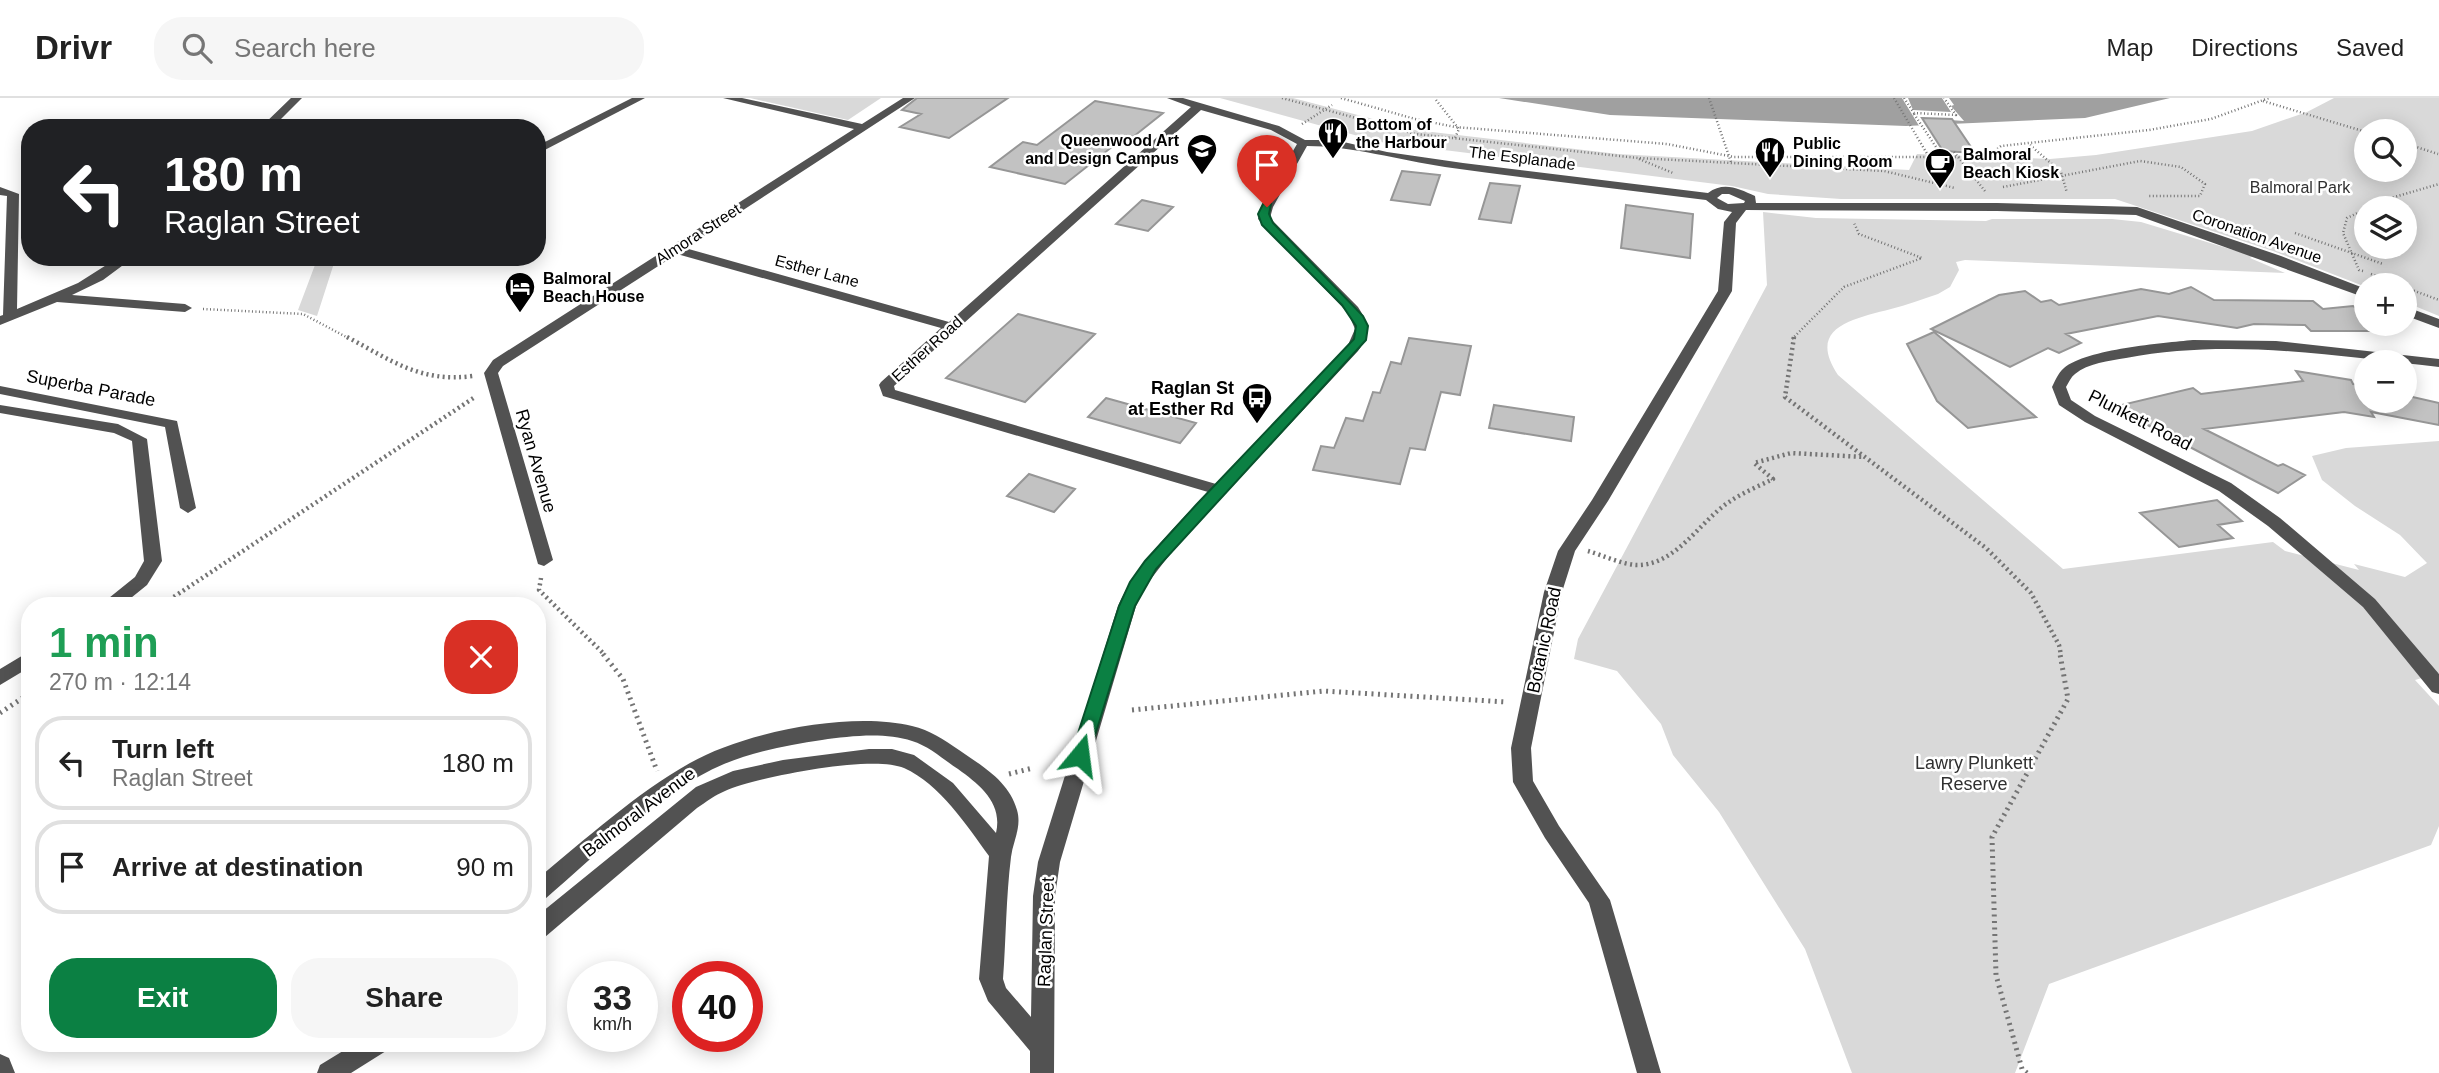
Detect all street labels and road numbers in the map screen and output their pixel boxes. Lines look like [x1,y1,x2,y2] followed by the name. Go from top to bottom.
[1468,143,1577,173] street label: The Esplanade
[652,200,744,268] street label: Almora Street
[2190,206,2324,266] street label: Coronation Avenue
[773,252,861,290] street label: Esther Lane
[888,313,966,385] street label: Esther Road
[25,366,157,410] street label: Superba Parade
[2085,385,2195,455] street label: Plunkett Road
[512,407,560,515] street label: Ryan Avenue
[1523,585,1565,695] street label: Botanic Road
[579,763,699,861] street label: Balmoral Avenue
[1034,877,1058,987] street label: Raglan Street

